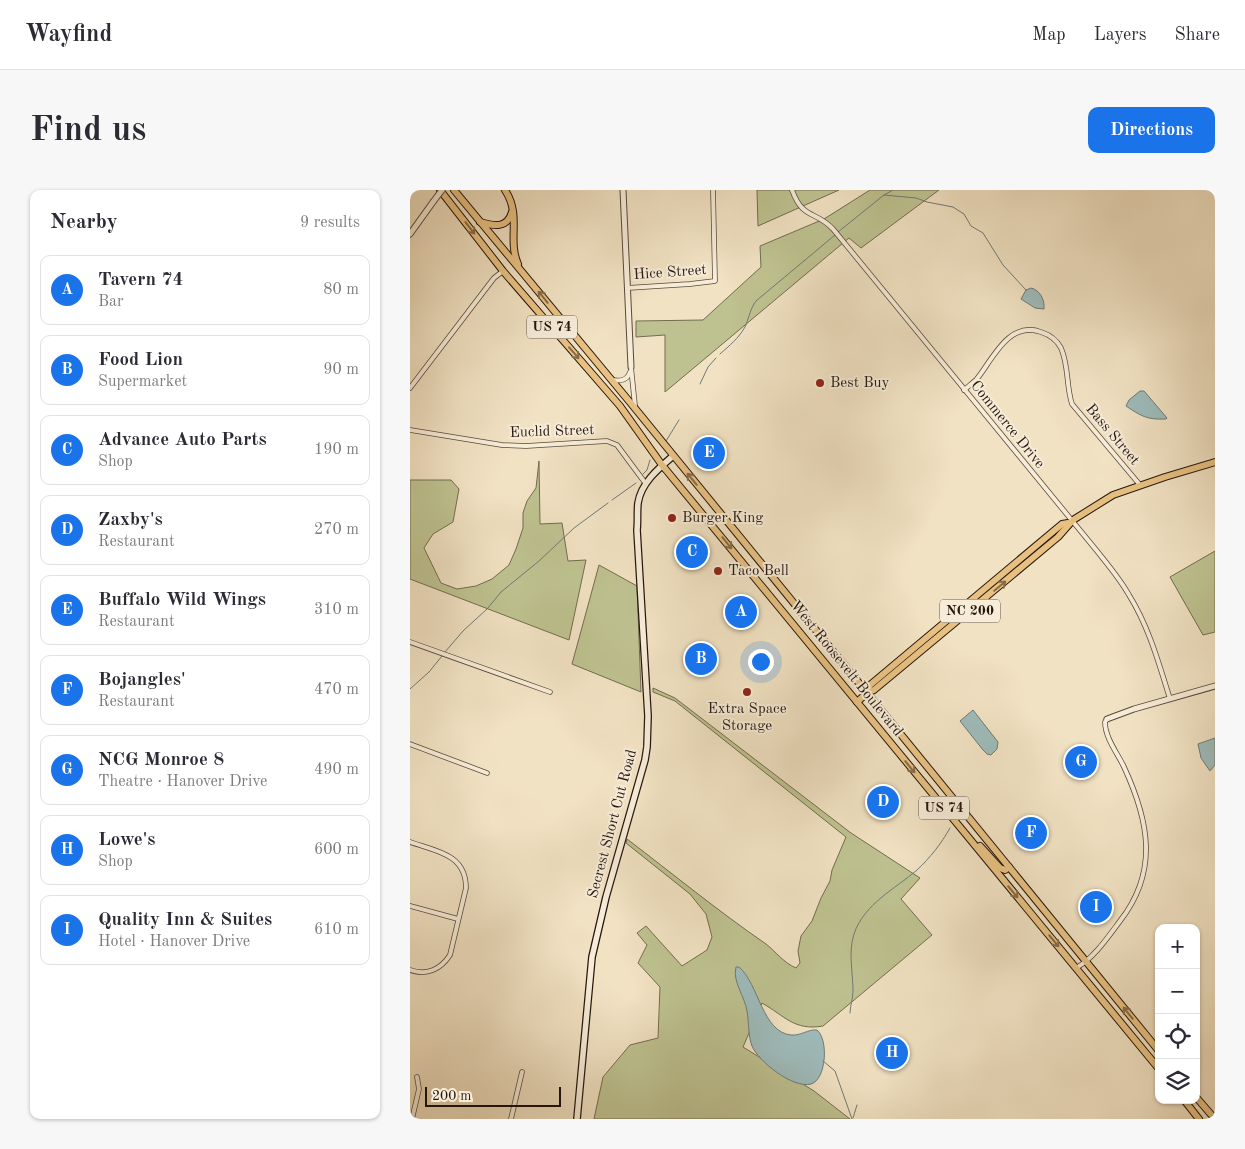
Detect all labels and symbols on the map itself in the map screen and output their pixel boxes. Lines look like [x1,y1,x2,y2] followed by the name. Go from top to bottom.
[464,221,475,234] one-way arrow
[633,263,707,283] street label: Hice Street
[537,290,548,303] one-way arrow
[527,315,577,338] road number: US 74
[568,346,579,359] one-way arrow
[830,376,890,391] place label: Best Buy
[814,377,826,389] marker: Best Buy
[967,378,1047,472] street label: Commerce Drive
[1082,402,1142,468] street label: Bass Street
[509,423,595,441] street label: Euclid Street
[693,434,725,472] pin: E
[686,473,697,486] one-way arrow
[682,511,763,526] place label: Burger King
[666,512,678,524] marker: Burger King
[676,533,708,571] pin: C
[721,537,732,550] one-way arrow
[728,564,789,579] place label: Taco Bell
[712,565,724,577] marker: Taco Bell
[994,580,1007,591] one-way arrow
[725,593,757,631] pin: A
[787,598,905,740] street label: West Roosevelt Boulevard
[940,600,1000,622] road number: NC 200
[685,640,717,678] pin: B
[748,649,774,675] your location
[741,686,753,698] marker: Extra Space Storage
[707,702,787,734] place label: Extra Space Storage
[1065,743,1097,781] pin: G
[586,748,640,900] street label: Secrest Short Cut Road
[905,760,916,773] one-way arrow
[867,783,899,821] pin: D
[919,796,969,820] road number: US 74
[1015,814,1047,852] pin: F
[1008,885,1019,898] one-way arrow
[1080,888,1112,926] pin: I
[1049,934,1060,947] one-way arrow
[1122,1007,1133,1020] one-way arrow
[876,1034,908,1072] pin: H
[425,1084,561,1107] scale bar

